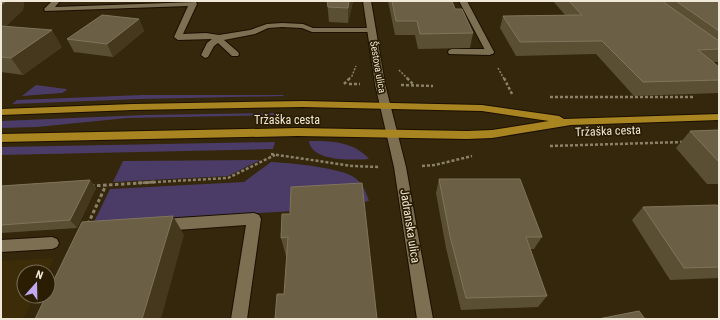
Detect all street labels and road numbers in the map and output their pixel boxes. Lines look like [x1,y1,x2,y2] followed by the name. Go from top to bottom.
[368,40,389,94] street label: Šestova ulica
[254,113,320,127] street label: Tržaška cesta
[575,123,641,139] street label: Tržaška cesta
[397,188,423,264] street label: Jadranska ulica

